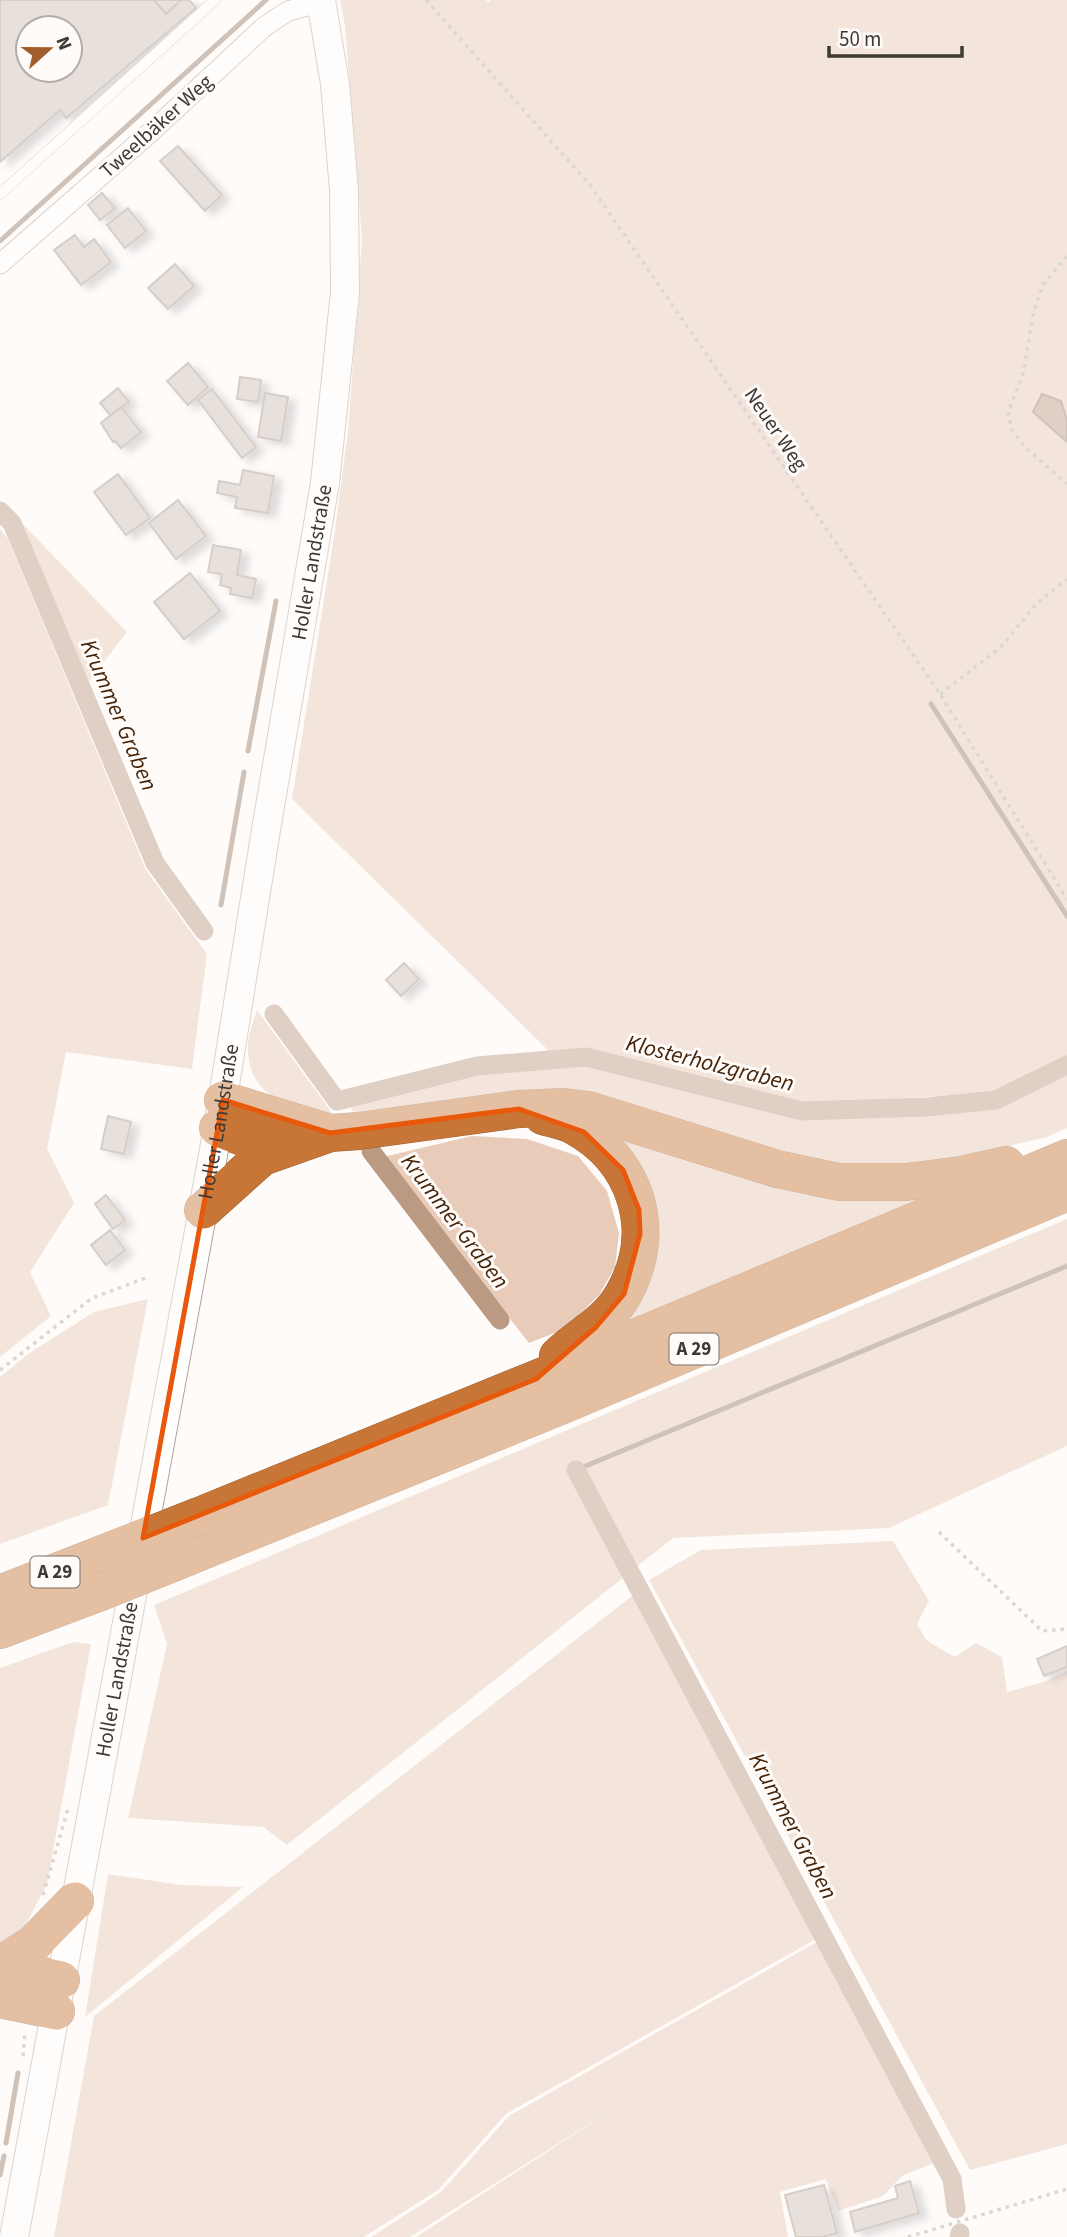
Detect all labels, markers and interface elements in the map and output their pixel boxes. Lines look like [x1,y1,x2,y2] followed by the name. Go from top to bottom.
[14,14,84,84] north arrow
[829,14,962,58] scale bar
[839,24,881,54] text: 50 m
[49,33,78,54] text: N
[93,67,219,185] street label: Tweelbäker Weg
[737,381,815,477] street label: Neuer Weg
[284,482,339,642] street label: Holler Landstraße
[72,634,166,796] water label: Krummer Graben
[623,1026,797,1100] water label: Klosterholzgraben
[190,1042,246,1202] street label: Holler Landstraße
[393,1146,517,1296] water label: Krummer Graben
[670,1334,718,1364] road number: A 29
[30,1556,80,1588] road number: A 29
[88,1599,146,1759] street label: Holler Landstraße
[740,1747,846,1905] water label: Krummer Graben

